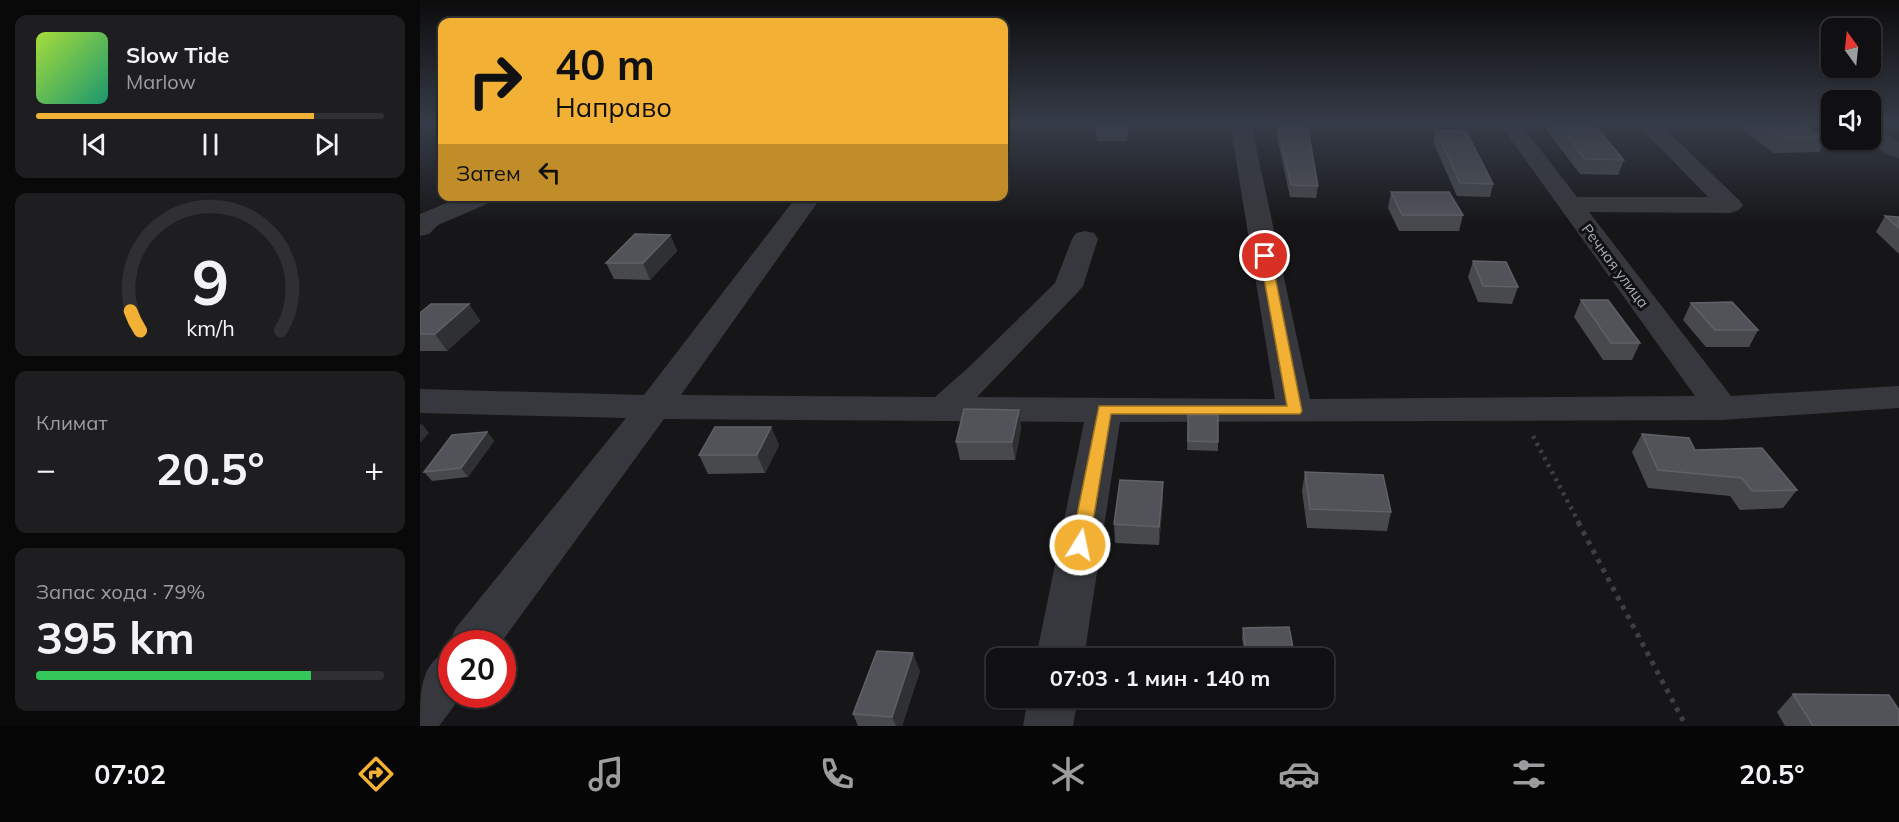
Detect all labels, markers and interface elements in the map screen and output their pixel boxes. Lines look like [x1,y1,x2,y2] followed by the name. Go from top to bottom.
[1821,18,1881,78] north arrow
[1821,18,1881,150] map controls
[555,38,655,91] text: 40 m
[126,41,229,69] text: Slow Tide
[456,42,534,120] icon: right
[126,69,196,94] text: Marlow
[555,90,672,124] text: Направо
[1821,90,1881,150] button: sound
[78,128,111,161] icon: previous
[194,128,227,161] icon: pause
[310,128,343,161] icon: next
[533,156,566,189] icon: left
[456,159,521,187] text: Затем
[1578,220,1653,311] street label: Речная улица
[1239,230,1290,281] pin
[1248,239,1281,272] icon: arrive
[191,242,229,321] text: 9
[186,315,234,342] text: km/h
[36,410,108,435] text: Климат
[155,440,265,496] text: 20.5°
[36,448,56,489] text: −
[364,448,384,489] text: +
[1048,513,1112,577] position arrow
[36,579,205,604] text: Запас хода · 79%
[36,609,195,665] text: 395 km
[438,630,516,708] speed limit sign: 20
[1050,664,1270,692] text: 07:03 · 1 мин · 140 m
[355,753,397,795] icon: directions
[585,753,627,795] icon: music
[816,753,858,795] icon: phone
[1047,753,1089,795] icon: climate
[1278,753,1320,795] icon: car
[1508,753,1550,795] icon: filters
[94,757,166,791] text: 07:02
[1739,757,1805,791] text: 20.5°

